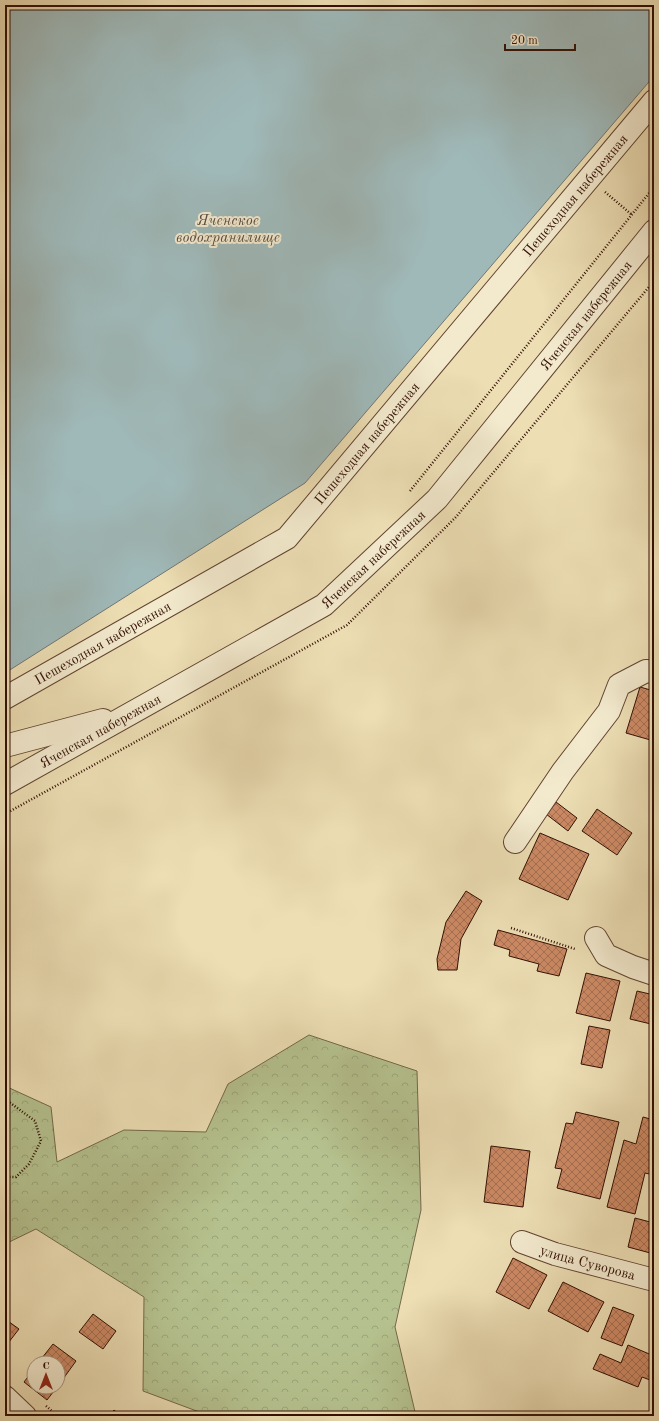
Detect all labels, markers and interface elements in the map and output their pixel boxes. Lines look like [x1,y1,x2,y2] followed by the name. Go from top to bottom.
[505,26,575,52] scale bar
[511,35,538,47] text: 20 m
[521,132,631,259] street label: Пешеходная набережная
[176,214,280,246] water label: Яченское водохранилище
[538,259,635,373] street label: Яченская набережная
[312,380,422,508] street label: Пешеходная набережная
[319,508,428,612] street label: Яченская набережная
[32,599,174,688] street label: Пешеходная набережная
[38,692,164,771] street label: Яченская набережная
[538,1243,637,1283] street label: улица Суворова
[26,1355,66,1395] north arrow
[42,1361,50,1372] text: С

